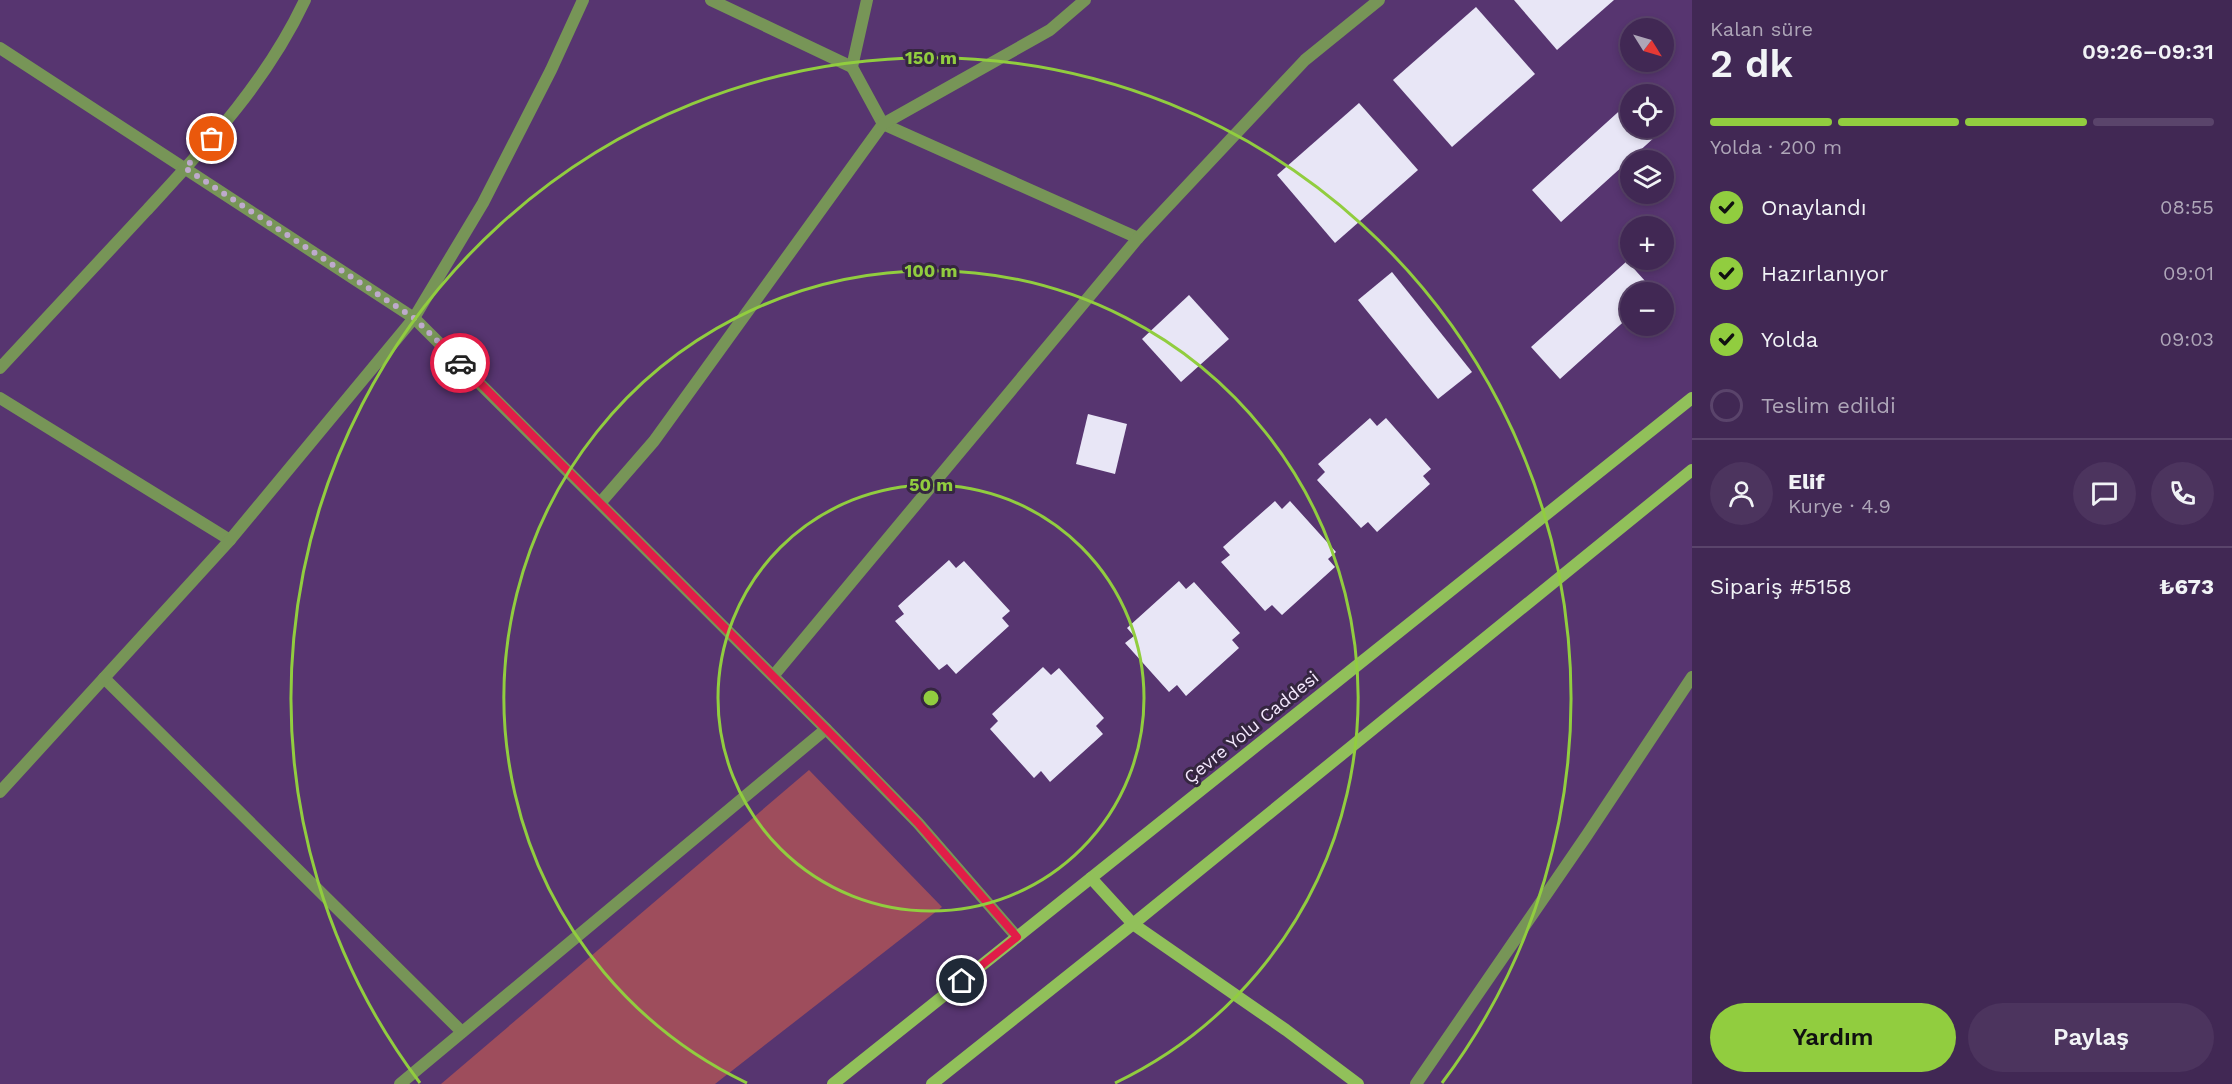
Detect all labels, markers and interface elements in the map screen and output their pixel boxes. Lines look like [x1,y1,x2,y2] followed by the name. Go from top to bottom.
[1710,17,1813,41] text: Kalan süre
[1620,18,1674,72] north arrow
[1620,18,1674,336] map controls
[2082,39,2214,64] text: 09:26–09:31
[1710,41,1793,86] text: 2 dk
[905,47,957,68] text: 150 m
[1620,84,1674,138] button: locate
[186,113,237,164] pin
[195,122,228,155] icon: bag
[1710,135,1842,159] text: Yolda · 200 m
[1620,150,1674,204] button: layers
[1710,191,1743,224] icon: check
[1761,195,1867,220] text: Onaylandı
[2160,195,2214,219] text: 08:55
[1620,216,1674,270] button: +
[1710,257,1743,290] icon: check
[904,260,958,281] text: 100 m
[1761,261,1888,286] text: Hazırlanıyor
[2163,261,2214,285] text: 09:01
[1620,282,1674,336] button: −
[1710,323,1743,356] icon: check
[1761,327,1818,352] text: Yolda
[2160,327,2214,351] text: 09:03
[430,333,490,393] courier
[444,347,477,380] icon: car
[1761,393,1896,418] text: Teslim edildi
[1710,462,1773,525] button: person
[2073,462,2136,525] button: chat
[2151,462,2214,525] button: phone
[1788,469,1825,494] text: Elif
[909,474,953,495] text: 50 m
[1788,494,1891,518] text: Kurye · 4.9
[1710,574,1852,599] text: Sipariş #5158
[2159,574,2214,599] text: ₺673
[1180,666,1322,788] street label: Çevre Yolu Caddesi
[921,688,941,708] centre of rings
[936,955,987,1006] pin
[945,964,978,997] icon: home
[1710,1003,1956,1072] button: Yardım
[1968,1003,2214,1072] button: Paylaş

